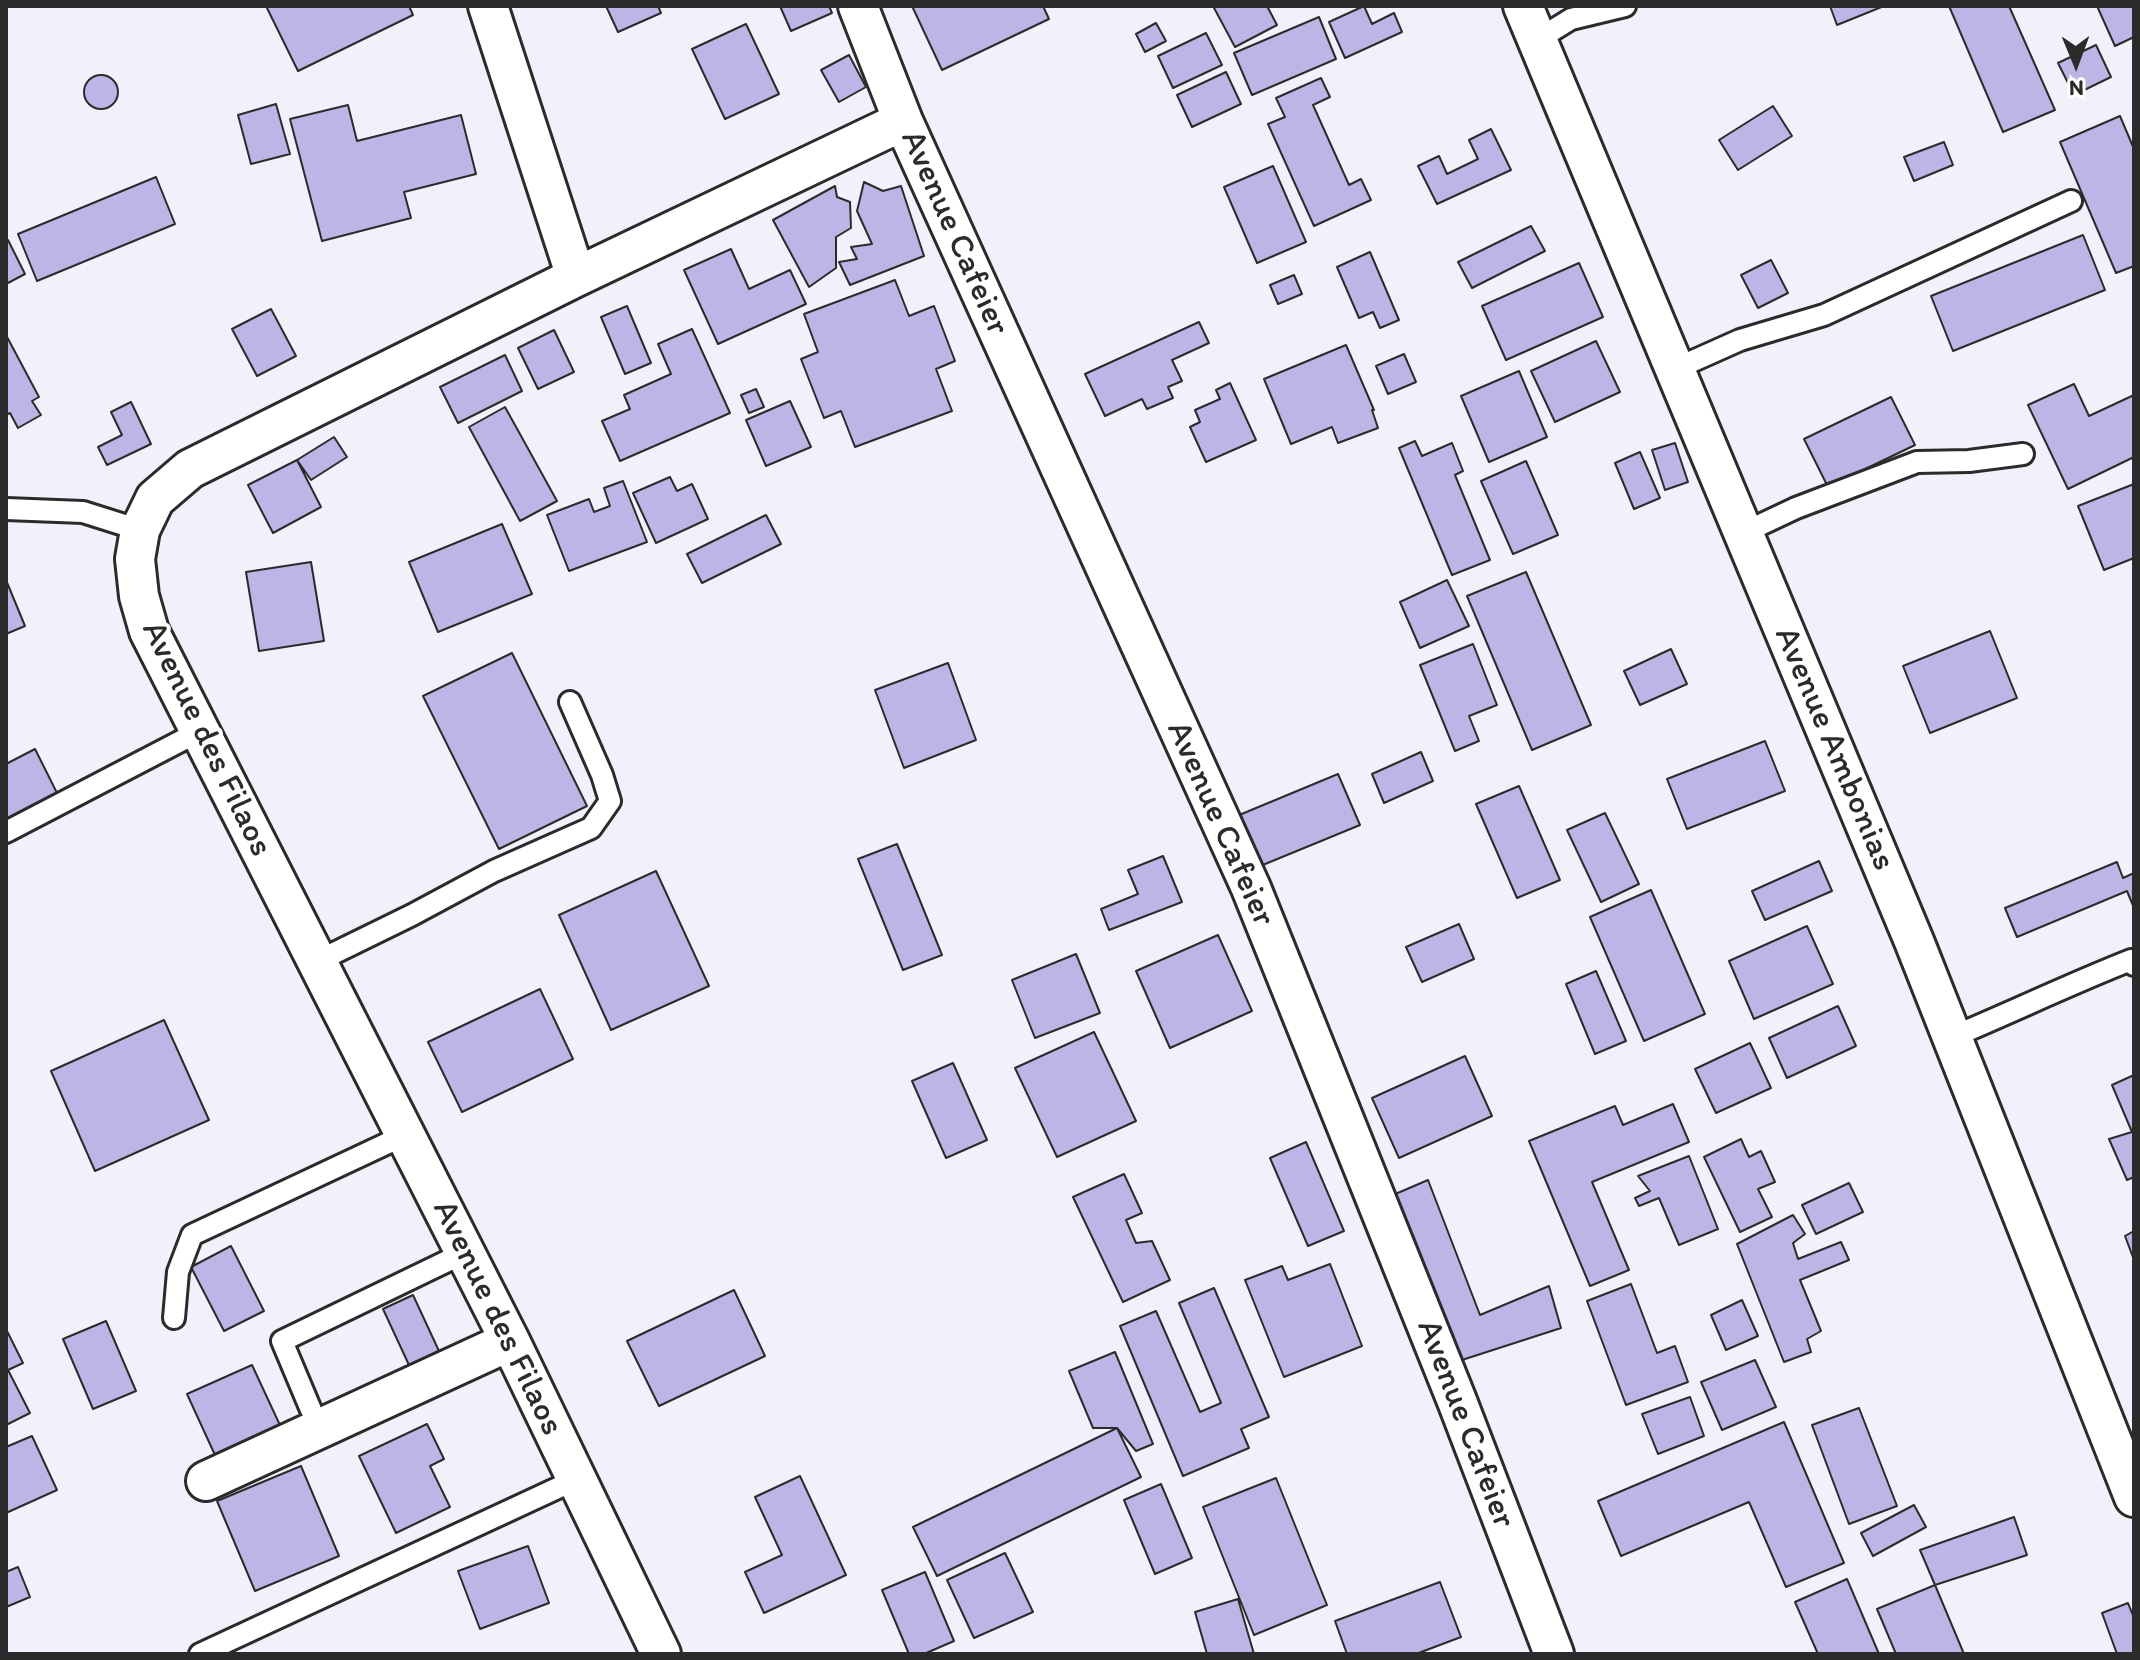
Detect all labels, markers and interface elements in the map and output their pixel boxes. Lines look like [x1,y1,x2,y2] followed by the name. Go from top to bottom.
[2036,24,2116,104] north arrow
[2069,75,2084,102] text: N
[891,124,1017,342] street label: Avenue Cafeier
[131,615,281,863] street label: Avenue des Filaos
[1764,621,1904,877] street label: Avenue Ambonias
[1157,715,1283,933] street label: Avenue Cafeier
[422,1194,572,1442] street label: Avenue des Filaos
[1407,1314,1523,1534] street label: Avenue Cafeier

